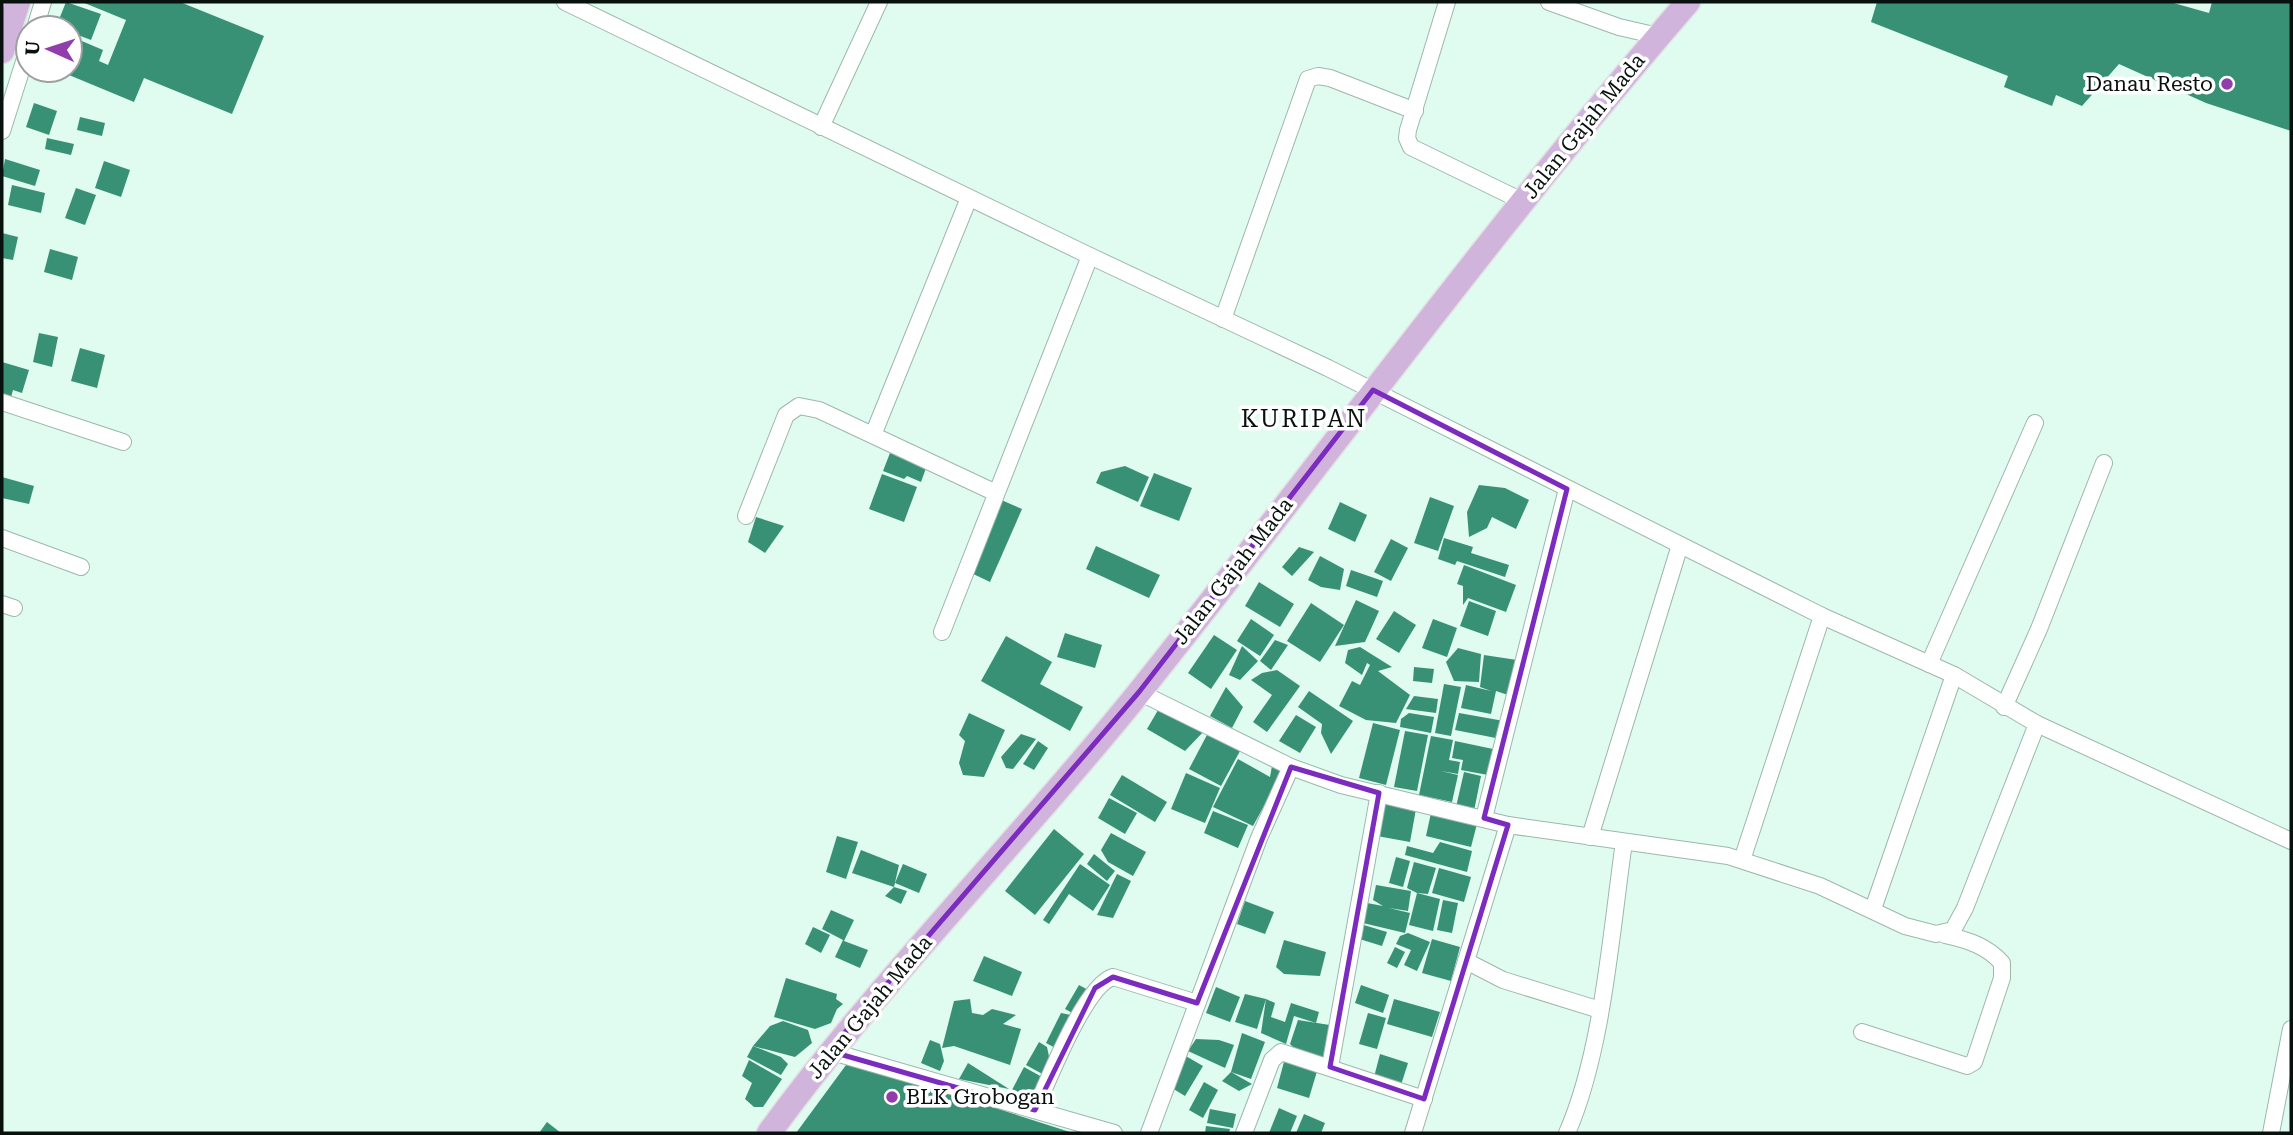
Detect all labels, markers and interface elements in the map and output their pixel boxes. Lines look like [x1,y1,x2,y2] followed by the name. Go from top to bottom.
[14,14,84,84] north arrow
[21,40,44,56] text: U
[1518,48,1650,203] street label: Jalan Gajah Mada
[2086,72,2213,96] place label: Danau Resto
[2219,76,2235,92] marker: Danau Resto
[1241,405,1367,433] district label: KURIPAN
[1168,492,1298,649] street label: Jalan Gajah Mada
[803,930,937,1084] street label: Jalan Gajah Mada
[906,1085,1055,1109] place label: BLK Grobogan
[884,1089,900,1105] marker: BLK Grobogan

